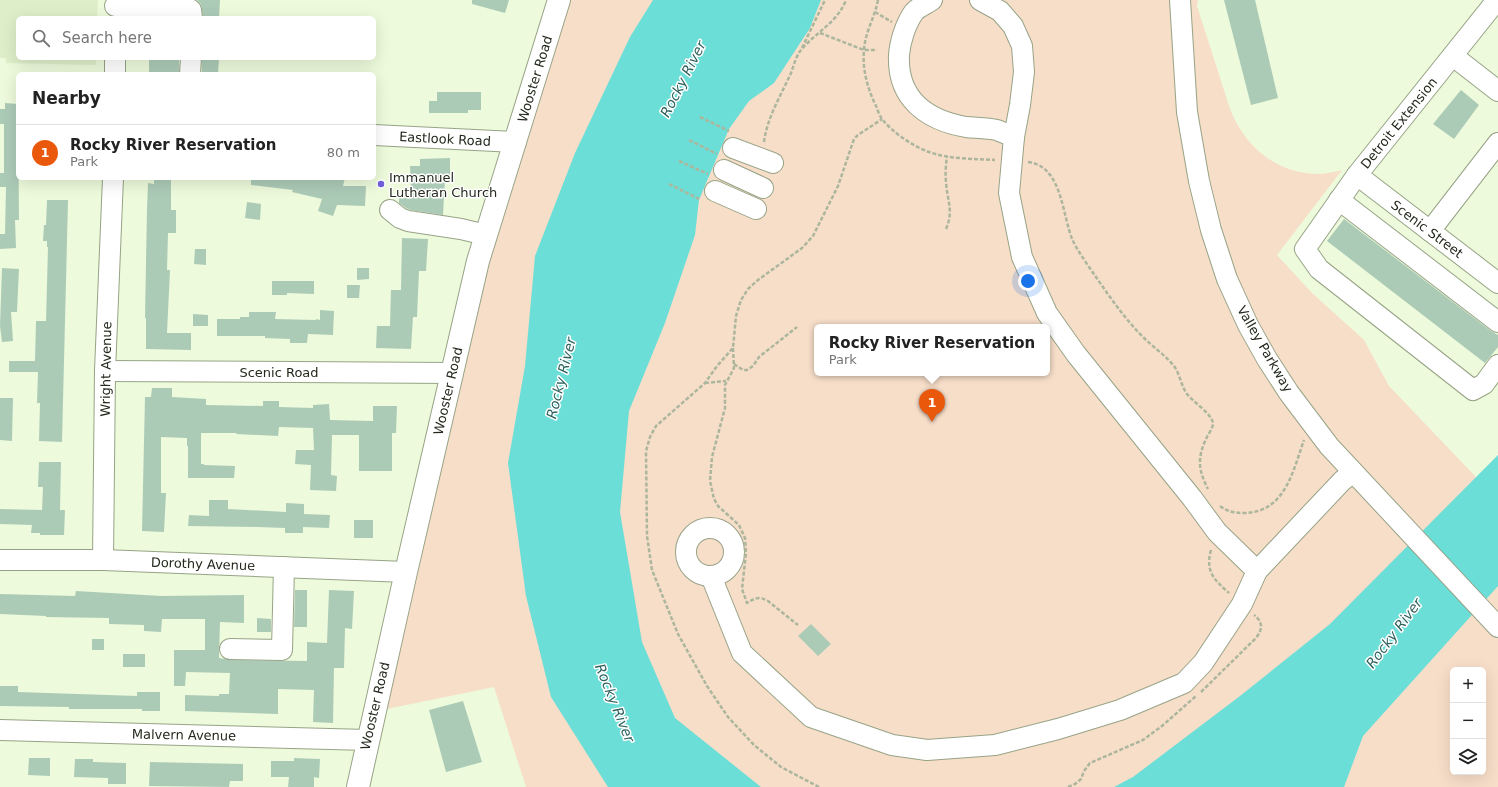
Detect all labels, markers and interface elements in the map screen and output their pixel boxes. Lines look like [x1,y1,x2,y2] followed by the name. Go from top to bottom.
[16,16,376,60] search box
[30,27,52,49] icon: search
[62,29,152,47] text: Search here
[515,34,555,124] street label: Wooster Road
[657,37,710,120] water label: Rocky River
[1358,74,1440,172] street label: Detroit Extension
[32,88,101,108] text: Nearby
[399,129,491,149] street label: Eastlook Road
[70,136,276,154] text: Rocky River Reservation
[40,145,50,160] text: 1
[327,145,360,160] text: 80 m
[70,154,98,169] text: Park
[389,170,497,200] place label: Immanuel Lutheran Church
[376,179,386,189] marker: Immanuel Lutheran Church
[1388,197,1466,261] street label: Scenic Street
[1018,271,1038,291] your location
[1234,303,1296,395] street label: Valley Parkway
[98,321,114,417] street label: Wright Avenue
[814,324,1050,376] popup
[829,334,1035,352] text: Rocky River Reservation
[543,335,579,420] water label: Rocky River
[431,345,465,437] street label: Wooster Road
[829,352,857,367] text: Park
[239,365,319,380] street label: Scenic Road
[919,389,945,422] pin: 1
[151,555,255,573] street label: Dorothy Avenue
[1363,594,1426,671] water label: Rocky River
[358,660,392,752] street label: Wooster Road
[592,661,638,746] water label: Rocky River
[1450,667,1486,775] map controls
[1450,667,1486,703] button: +
[1450,703,1486,739] button: −
[132,727,236,743] street label: Malvern Avenue
[1450,739,1486,775] button: layers

